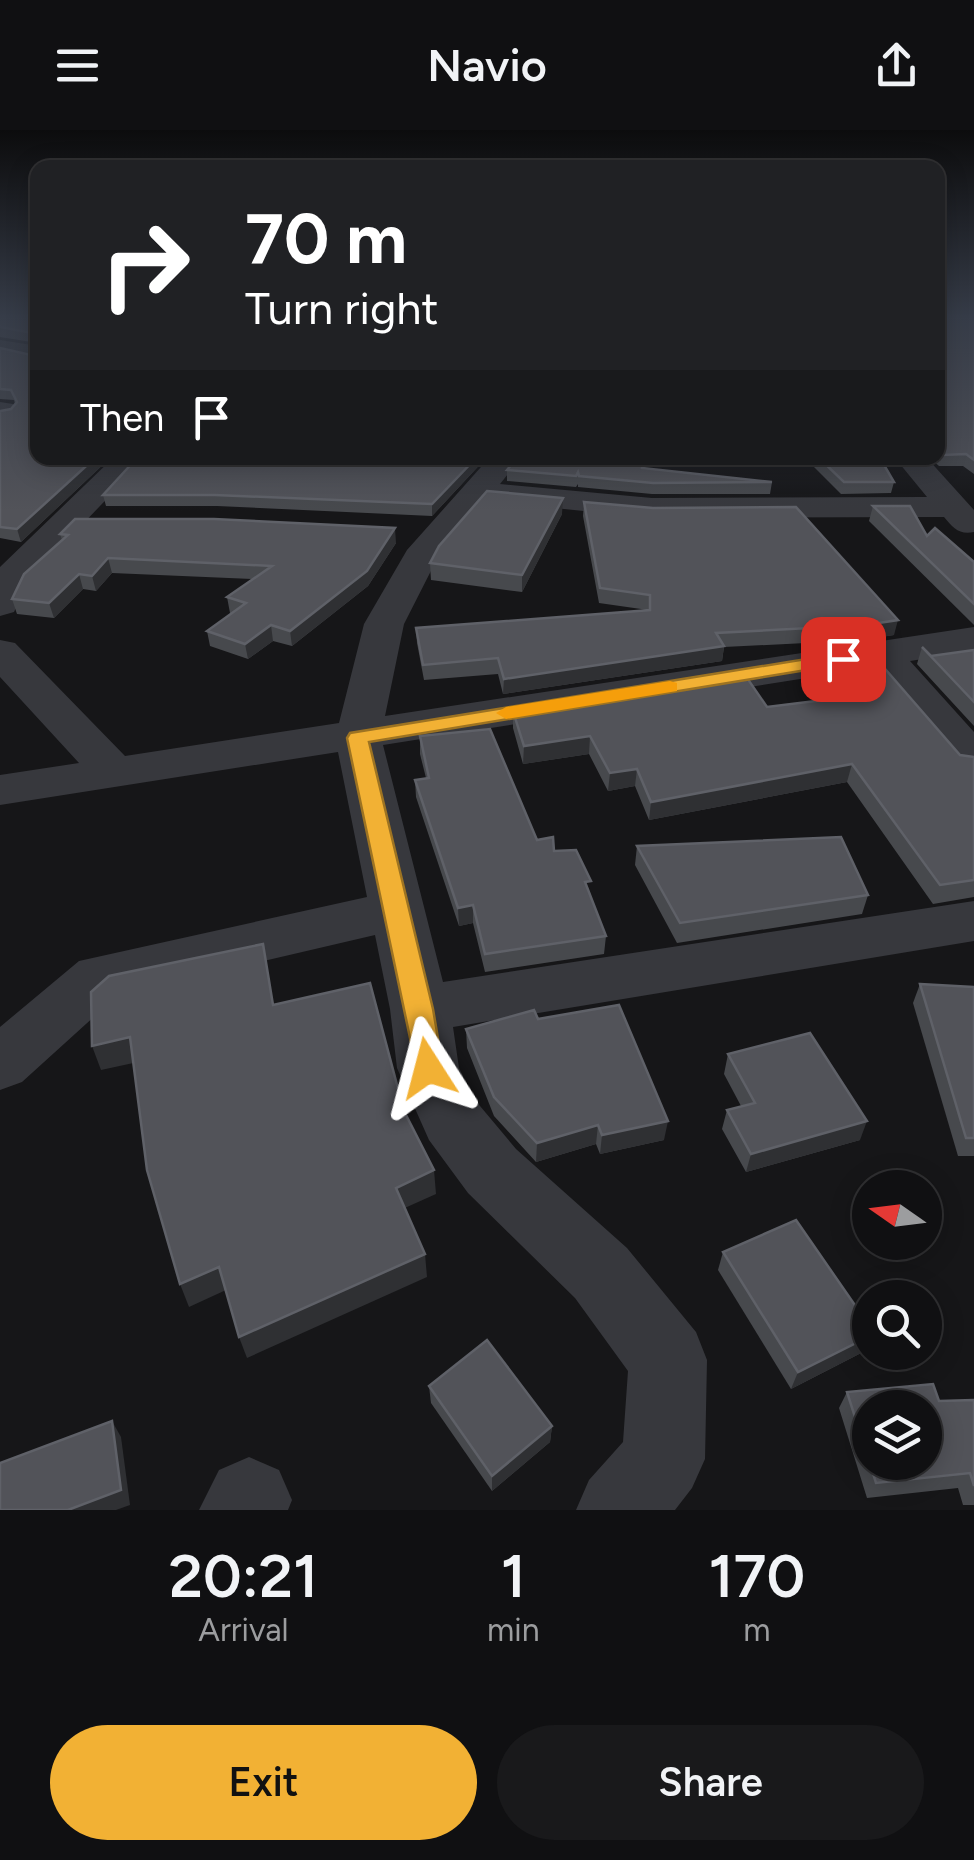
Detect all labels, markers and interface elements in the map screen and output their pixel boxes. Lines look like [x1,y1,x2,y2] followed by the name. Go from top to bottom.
[50,38,105,93] icon: menu
[427,38,547,92] text: Navio
[869,38,924,93] icon: share
[245,196,407,281] text: 70 m
[80,200,210,330] icon: right
[245,281,438,335] text: Turn right
[184,390,239,445] icon: arrive
[80,395,164,441] text: Then
[801,617,886,702] pin
[816,632,871,687] icon: arrive
[376,1016,480,1120] position arrow
[852,1170,942,1260] north arrow
[852,1170,942,1480] map controls
[852,1280,942,1370] button: search
[852,1390,942,1480] button: layers
[169,1540,318,1612] text: 20:21
[501,1540,526,1612] text: 1
[708,1540,805,1612] text: 170
[198,1611,289,1649] text: Arrival
[487,1611,540,1649] text: min
[743,1611,770,1649] text: m
[50,1725,477,1840] button: Exit
[497,1725,924,1840] button: Share

